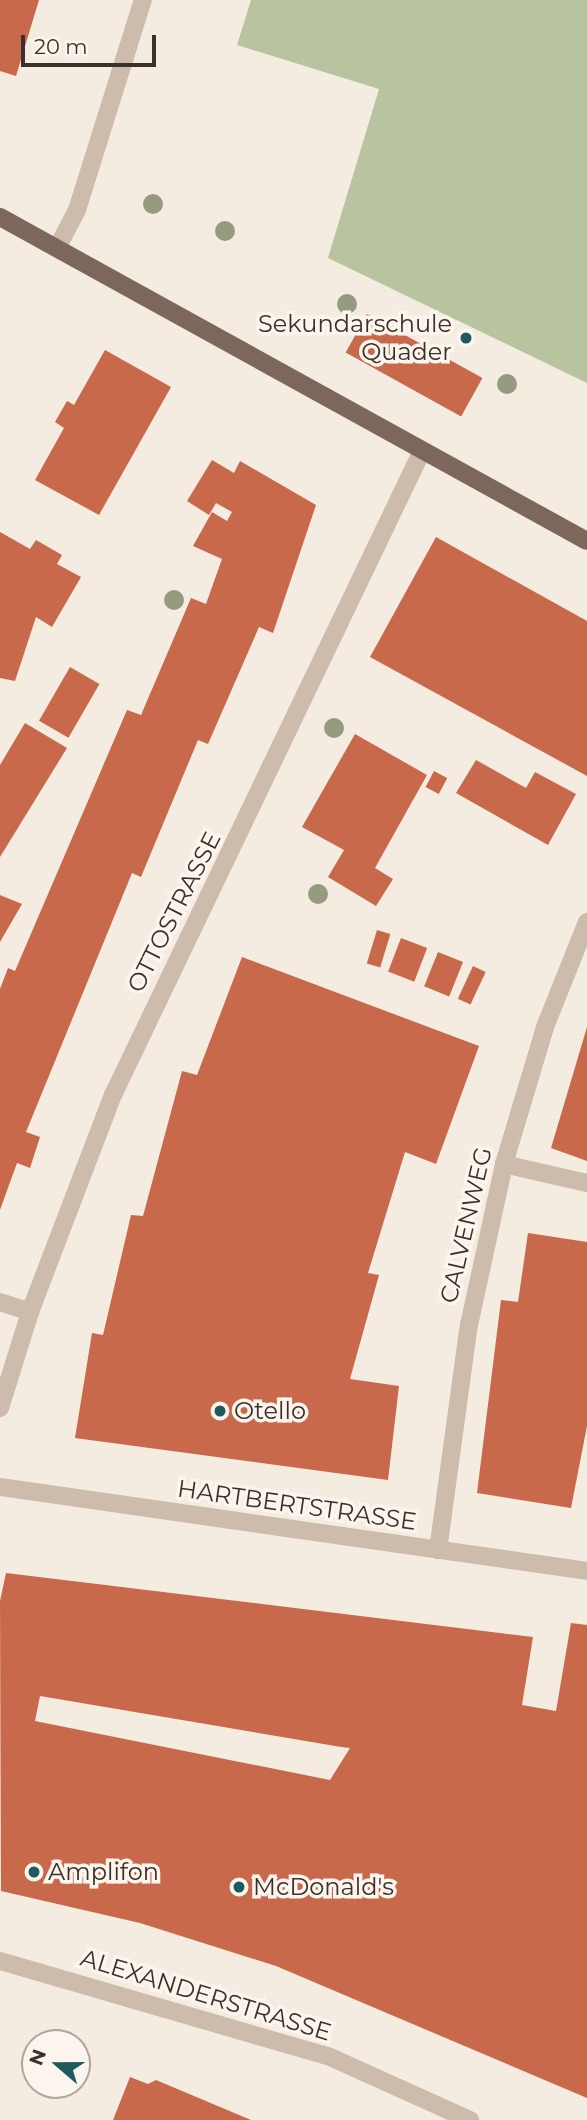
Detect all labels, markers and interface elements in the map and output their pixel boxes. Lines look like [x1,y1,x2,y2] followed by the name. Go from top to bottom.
[24,21,159,65] scale bar
[34,34,88,59] text: 20 m
[258,310,452,366] place label: Sekundarschule Quader
[458,330,474,346] marker: Sekundarschule Quader
[121,827,227,997] street label: OTTOSTRASSE
[434,1144,498,1306] street label: CALVENWEG
[234,1397,306,1425] place label: Otello
[212,1403,228,1419] marker: Otello
[176,1474,418,1536] street label: HARTBERTSTRASSE
[48,1858,159,1886] place label: Amplifon
[26,1864,42,1880] marker: Amplifon
[253,1873,394,1901] place label: McDonald's
[231,1879,247,1895] marker: McDonald's
[77,1943,335,2047] street label: ALEXANDERSTRASSE
[21,2029,91,2099] north arrow
[24,2046,51,2068] text: N

